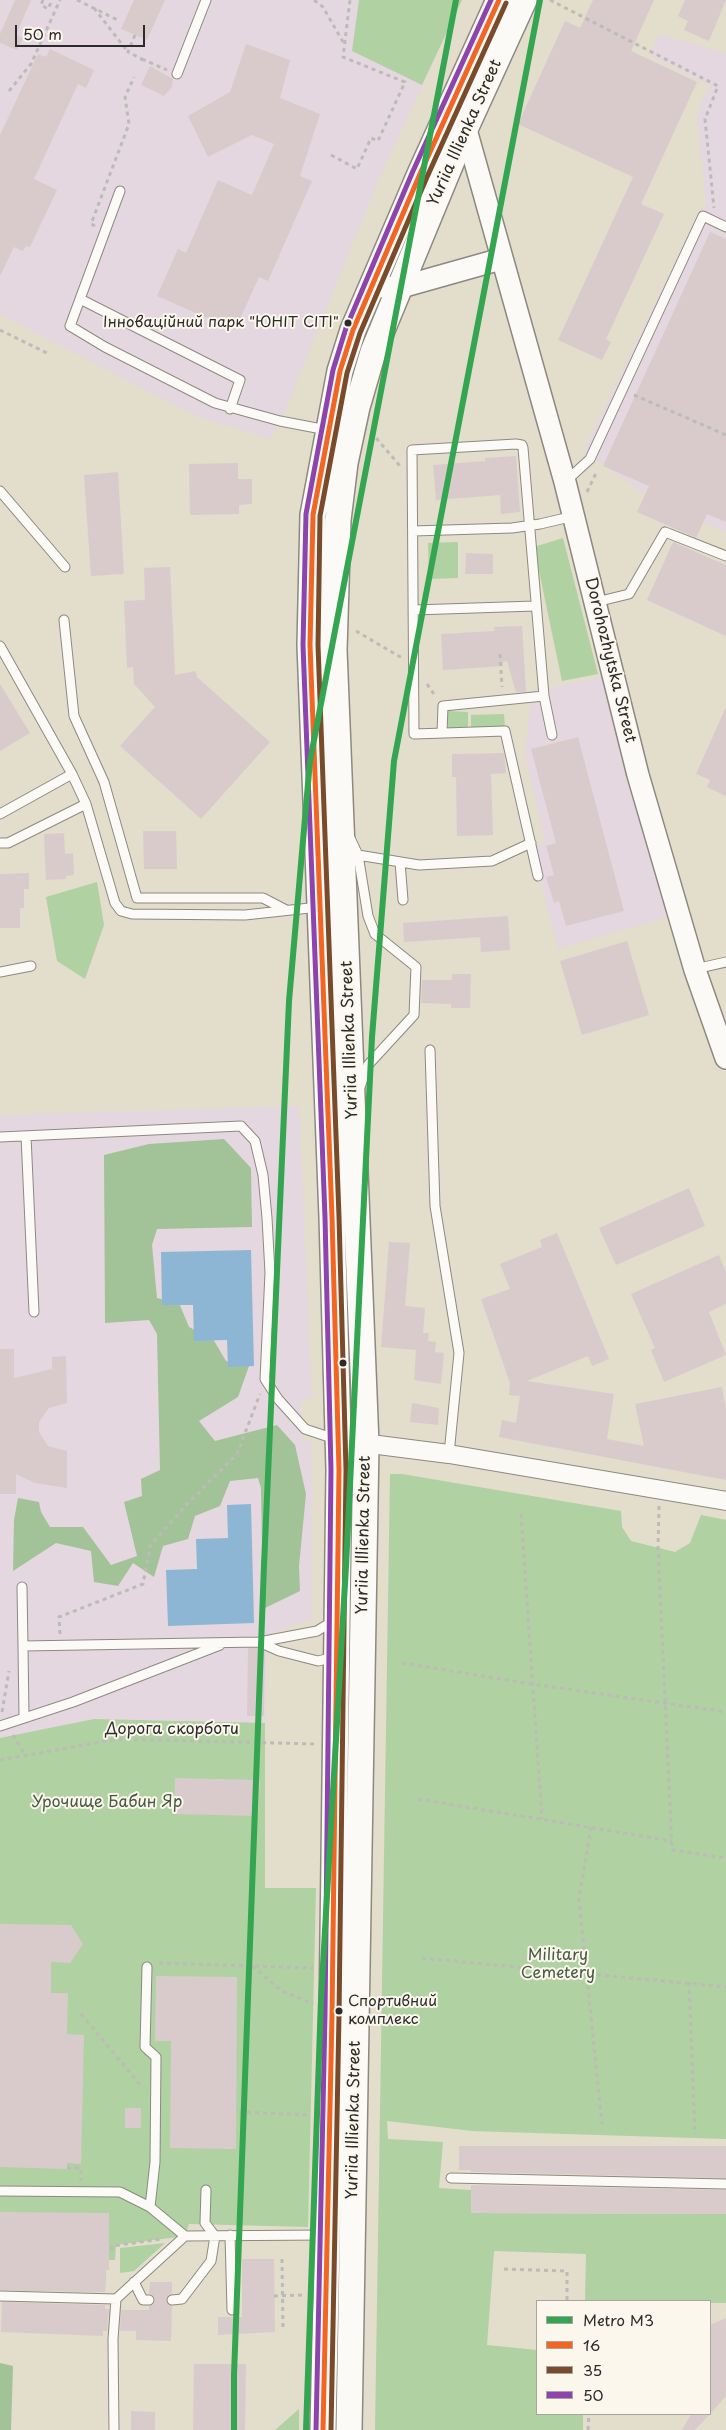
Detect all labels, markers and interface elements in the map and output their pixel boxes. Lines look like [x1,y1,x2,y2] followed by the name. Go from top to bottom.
[18,15,148,47] scale bar
[23,22,62,45] text: 50 m
[424,57,506,209] street label: Yuriia Illienka Street
[103,314,339,332] place label: Інноваційний парк "ЮНІТ СІТІ"
[343,318,353,328] marker: Інноваційний парк "ЮНІТ СІТІ"
[580,575,640,745] street label: Dorohozhytska Street
[338,960,362,1120] street label: Yuriia Illienka Street
[338,1358,348,1368] unlabelled marker
[353,1455,375,1615] street label: Yuriia Illienka Street
[105,1720,239,1740] street label: Дорога скорботи
[32,1793,182,1813] park label: Урочище Бабин Яр
[521,1946,595,1984] park label: Military Cemetery
[348,1993,437,2028] place label: Спортивний комплекс
[334,2006,344,2016] marker: Спортивний комплекс
[343,2040,365,2200] street label: Yuriia Illienka Street
[536,2300,711,2415] legend
[583,2308,654,2331] text: Metro M3
[583,2333,600,2356] text: 16
[583,2358,602,2381] text: 35
[583,2383,604,2406] text: 50

